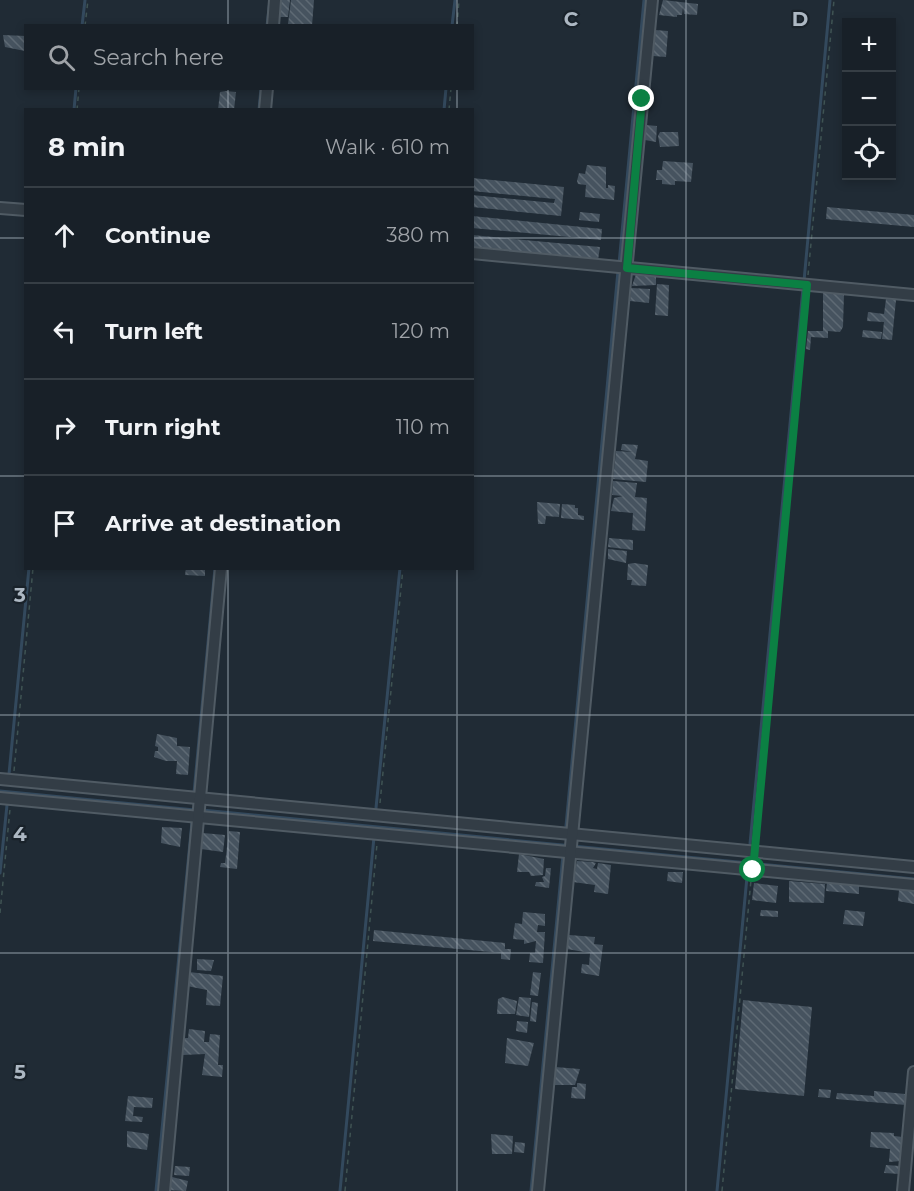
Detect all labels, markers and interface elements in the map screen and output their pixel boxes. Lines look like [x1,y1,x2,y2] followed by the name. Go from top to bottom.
[564,7,579,31] text: C
[792,7,808,31] text: D
[842,18,896,180] map controls
[842,18,896,72] button: +
[24,24,474,90] search box
[45,41,78,74] icon: search
[93,44,224,71] text: Search here
[842,72,896,126] button: −
[628,85,654,111] route end
[842,126,896,180] button: locate
[48,131,126,163] text: 8 min
[325,135,450,159] text: Walk · 610 m
[48,219,81,252] icon: ahead
[105,222,211,249] text: Continue
[386,223,450,247] text: 380 m
[48,315,81,348] icon: left
[105,318,203,345] text: Turn left
[392,319,450,343] text: 120 m
[48,411,81,444] icon: right
[105,414,220,441] text: Turn right
[396,415,450,439] text: 110 m
[48,507,81,540] icon: arrive
[105,510,341,537] text: Arrive at destination
[13,583,26,607] text: 3
[13,822,27,846] text: 4
[739,856,765,882] route start
[14,1060,26,1084] text: 5

